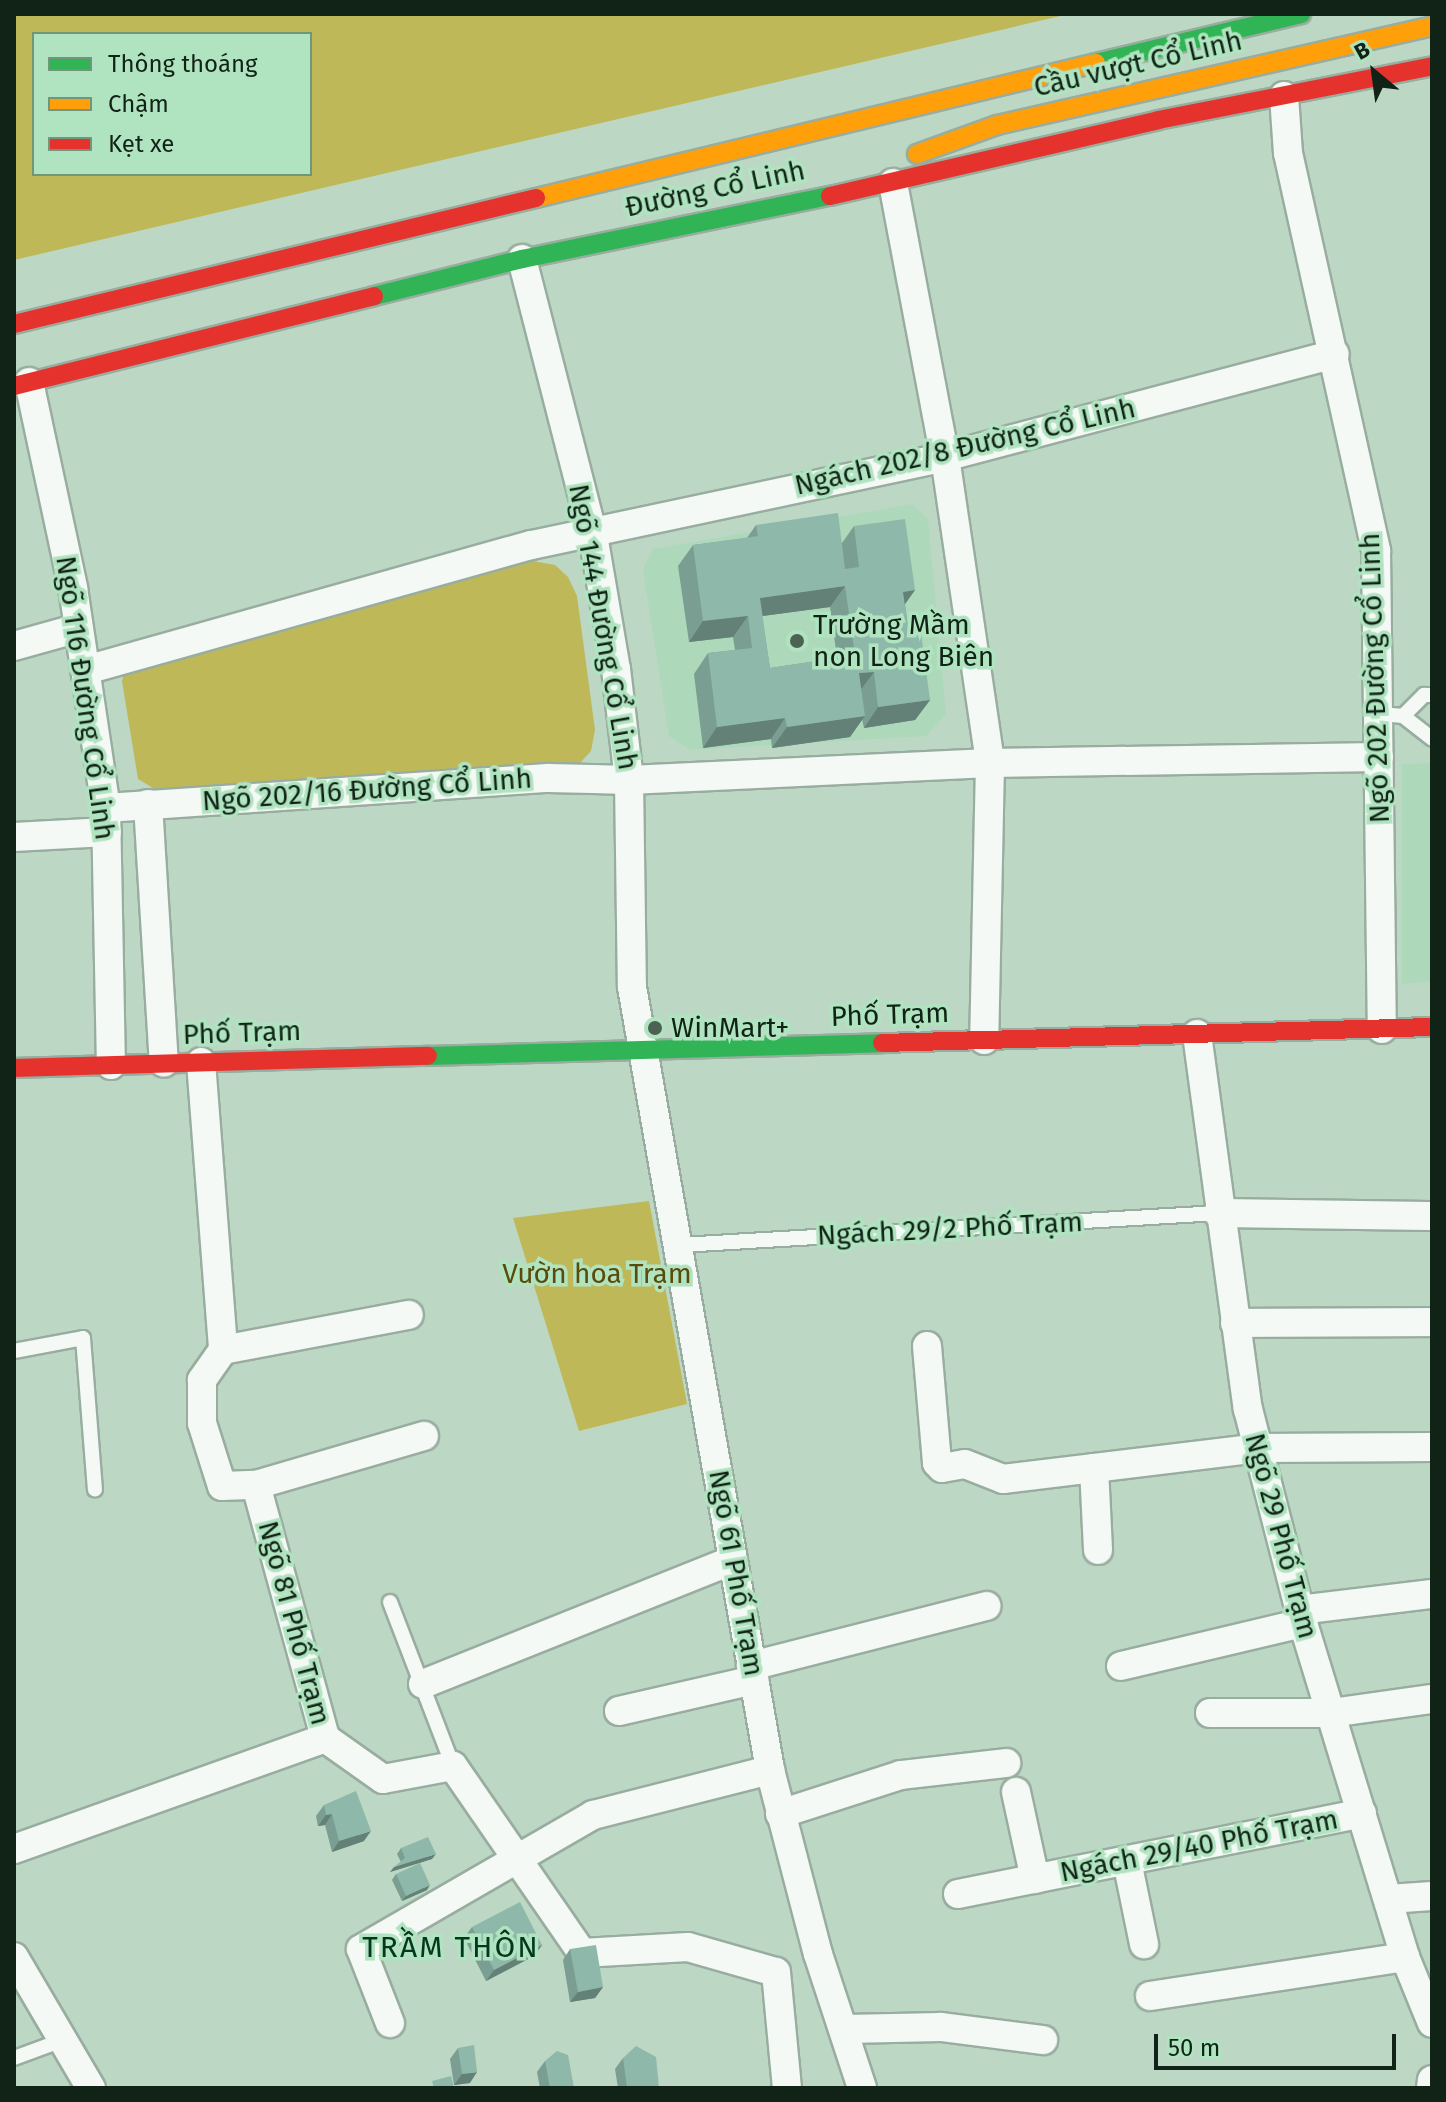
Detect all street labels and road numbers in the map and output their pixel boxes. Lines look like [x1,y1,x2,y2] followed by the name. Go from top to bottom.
[1031,24,1245,104] street label: Cầu vượt Cổ Linh
[622,154,808,224] street label: Đường Cổ Linh
[791,391,1139,503] street label: Ngách 202/8 Đường Cổ Linh
[561,481,645,773] street label: Ngõ 144 Đường Cổ Linh
[1353,532,1397,824] street label: Ngõ 202 Đường Cổ Linh
[48,554,122,842] street label: Ngõ 116 Đường Cổ Linh
[201,762,533,818] street label: Ngõ 202/16 Đường Cổ Linh
[830,996,950,1034] street label: Phố Trạm
[182,1014,302,1052] street label: Phố Trạm
[816,1205,1084,1253] street label: Ngách 29/2 Phố Trạm
[1237,1430,1325,1642] street label: Ngõ 29 Phố Trạm
[701,1467,771,1679] street label: Ngõ 61 Phố Trạm
[251,1517,337,1729] street label: Ngõ 81 Phố Trạm
[1057,1803,1341,1889] street label: Ngách 29/40 Phố Trạm

